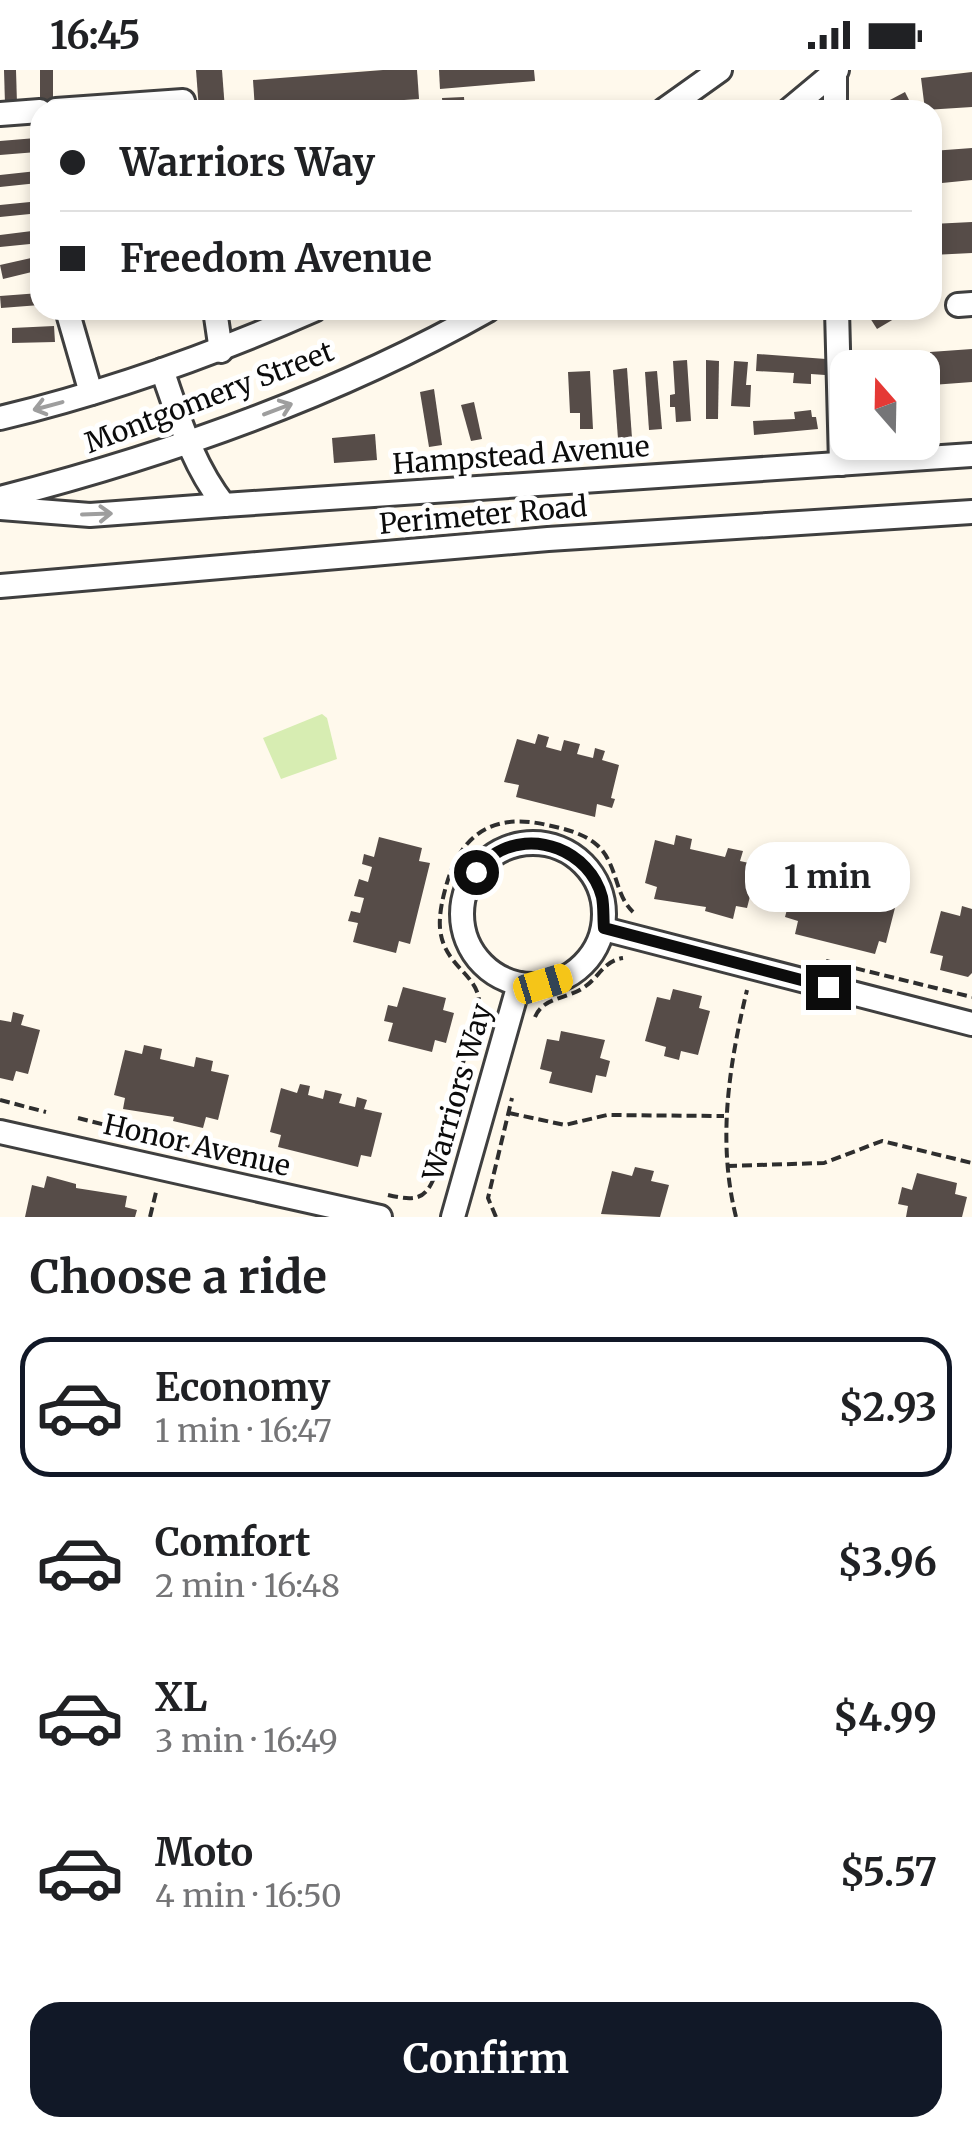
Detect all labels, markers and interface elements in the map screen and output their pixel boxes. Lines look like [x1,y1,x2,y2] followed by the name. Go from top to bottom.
[50,12,141,59] text: 16:45
[120,139,375,186] text: Warriors Way
[120,235,432,282] text: Freedom Avenue
[79,333,339,461] street label: Montgomery Street
[830,350,940,460] north arrow
[830,350,940,460] map controls
[33,397,64,416] one-way arrow
[262,399,293,417] one-way arrow
[391,428,651,482] street label: Hampstead Avenue
[378,488,589,542] street label: Perimeter Road
[81,505,113,524] one-way arrow
[746,842,910,912] callout: 1 min
[454,850,499,895] route start
[784,857,871,897] text: 1 min
[510,961,576,1007] car
[806,965,851,1010] route end
[414,999,500,1186] street label: Warriors Way
[100,1106,294,1184] street label: Honor Avenue
[30,1249,327,1305] text: Choose a ride
[35,1362,125,1452] icon: car
[155,1364,330,1411] text: Economy
[838,1384,937,1431] text: $2.93
[155,1411,332,1451] text: 1 min · 16:47
[35,1517,125,1607] icon: car
[155,1519,311,1566] text: Comfort
[837,1539,937,1586] text: $3.96
[155,1566,340,1606] text: 2 min · 16:48
[35,1672,125,1762] icon: car
[155,1674,207,1721] text: XL
[833,1694,937,1741] text: $4.99
[155,1721,338,1761] text: 3 min · 16:49
[35,1827,125,1917] icon: car
[155,1829,253,1876] text: Moto
[840,1849,937,1896] text: $5.57
[155,1876,342,1916] text: 4 min · 16:50
[30,2002,942,2117] button: Confirm

